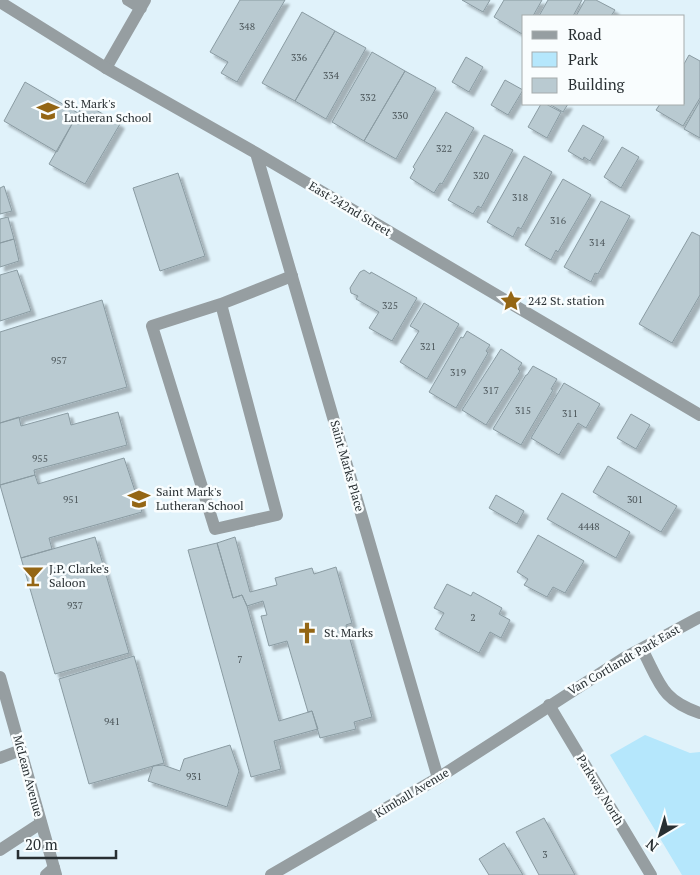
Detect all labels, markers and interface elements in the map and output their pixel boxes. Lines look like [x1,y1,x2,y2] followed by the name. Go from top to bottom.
[522,15,685,105] legend
[239,20,255,33] house number: 348
[568,24,601,44] text: Road
[568,49,598,69] text: Park
[291,51,308,64] house number: 336
[323,69,340,82] house number: 334
[568,74,626,94] text: Building
[360,91,376,104] house number: 332
[64,96,152,125] place label: St. Mark's Lutheran School
[35,98,61,124] school or university icon: St. Mark's Lutheran School
[392,109,408,122] house number: 330
[436,142,452,155] house number: 322
[473,169,489,182] house number: 320
[306,178,395,239] street label: East 242nd Street
[512,191,528,204] house number: 318
[550,214,567,227] house number: 316
[589,236,606,249] house number: 314
[498,288,524,314] place icon: 242 St. station
[528,293,604,308] place label: 242 St. station
[382,299,398,312] house number: 325
[420,340,436,353] house number: 321
[51,354,67,367] house number: 957
[450,366,466,379] house number: 319
[483,384,499,397] house number: 317
[515,404,531,417] house number: 315
[562,407,578,420] house number: 311
[327,419,368,513] street label: Saint Marks Place
[32,452,48,465] house number: 955
[156,484,244,513] place label: Saint Mark's Lutheran School
[126,486,152,512] school or university icon: Saint Mark's Lutheran School
[63,493,79,506] house number: 951
[627,493,643,506] house number: 301
[578,520,600,533] house number: 4448
[49,561,109,590] place label: J.P. Clarke's Saloon
[20,563,46,589] bar icon: J.P. Clarke's Saloon
[67,599,83,612] house number: 937
[470,611,476,624] house number: 2
[294,620,320,646] church icon: St. Marks
[565,621,683,698] street label: Van Cortlandt Park East
[324,625,373,640] place label: St. Marks
[237,653,243,666] house number: 7
[104,715,120,728] house number: 941
[10,733,47,818] street label: McLean Avenue
[574,752,627,828] street label: Parkway North
[372,765,451,821] street label: Kimball Avenue
[186,770,202,783] house number: 931
[635,810,685,860] north arrow
[18,828,115,860] scale bar
[25,834,58,854] text: 20 m
[641,835,662,856] text: N
[542,848,548,861] house number: 3

